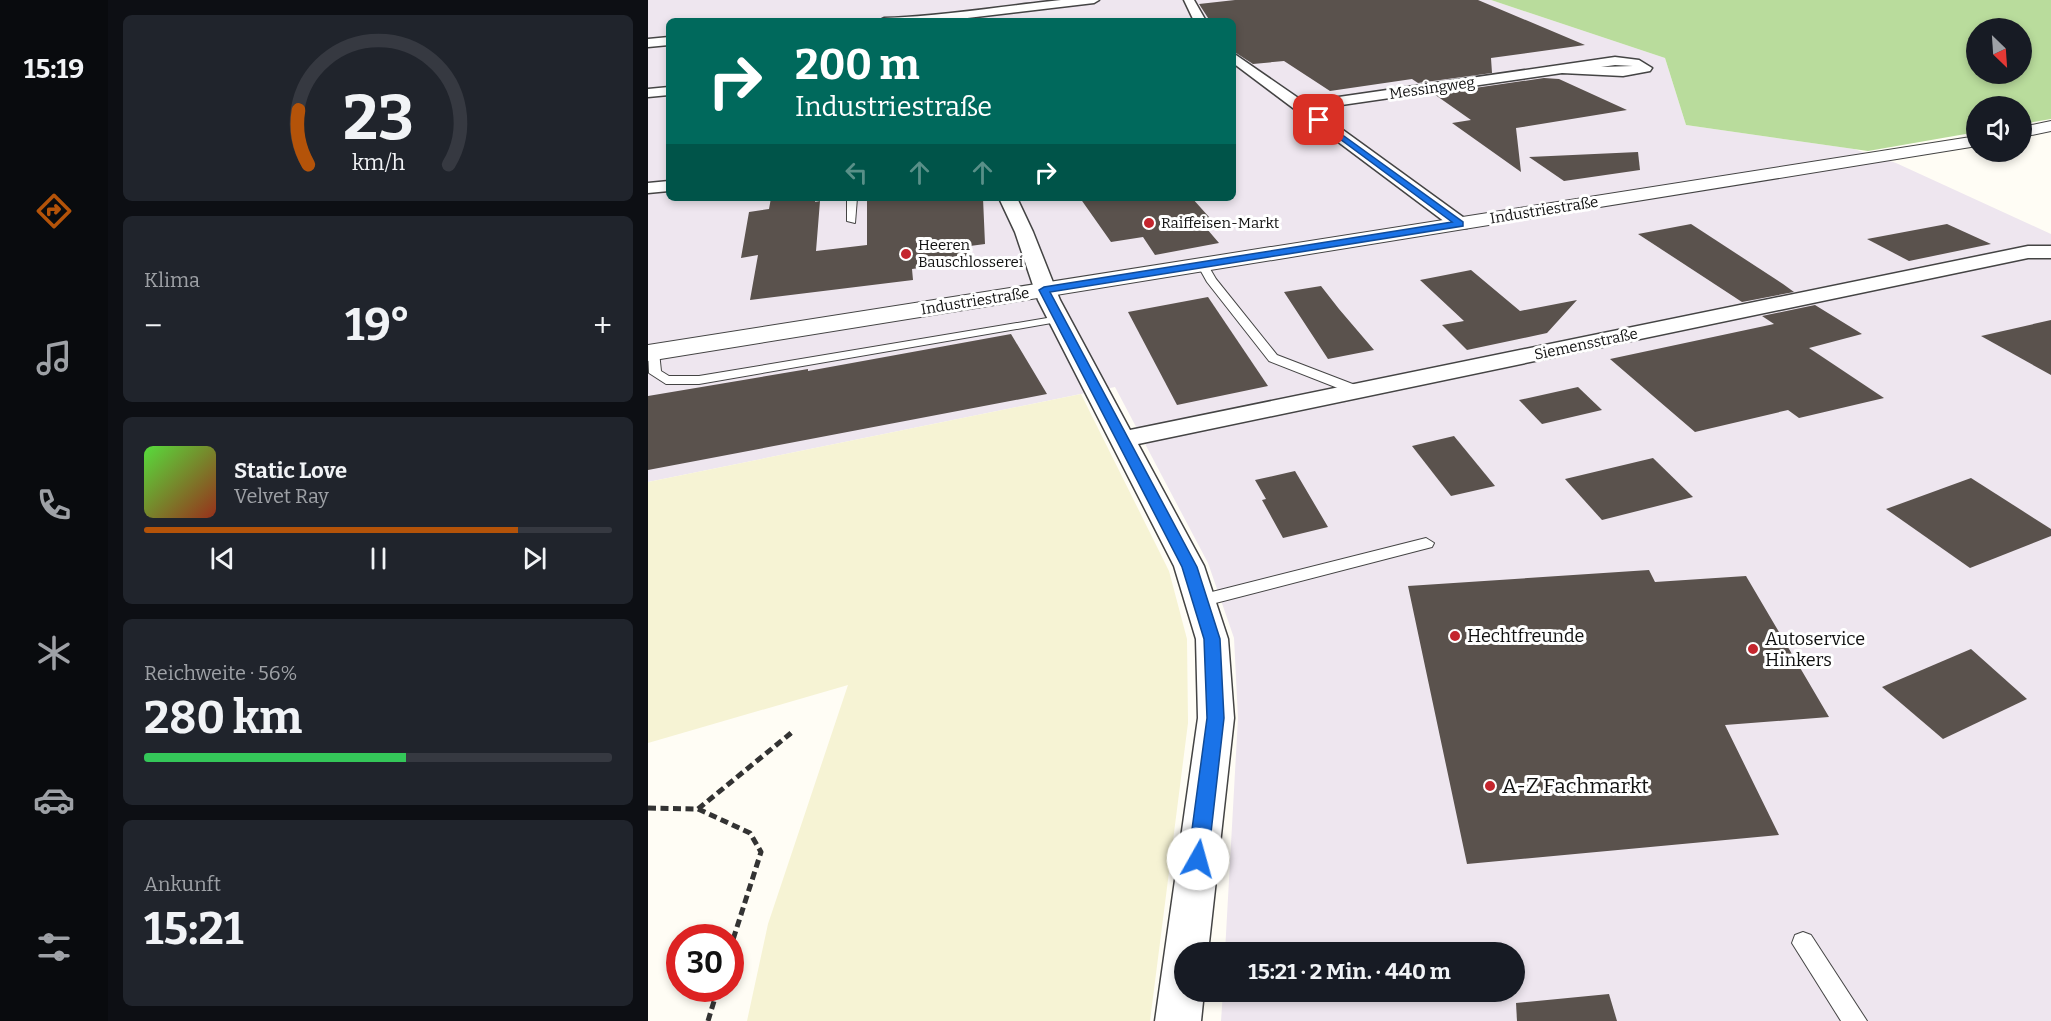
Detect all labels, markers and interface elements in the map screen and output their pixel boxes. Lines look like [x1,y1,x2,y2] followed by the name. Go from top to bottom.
[1966,18,2032,84] north arrow
[1966,18,2032,162] map controls
[795,40,920,90] text: 200 m
[696,42,774,120] icon: right
[24,53,84,85] text: 15:19
[1388,73,1476,103] street label: Messingweg
[342,81,414,156] text: 23
[795,91,992,123] text: Industriestraße
[1293,94,1344,145] pin
[1966,96,2032,162] button: sound
[1302,103,1335,136] icon: arrive
[351,150,405,176] text: km/h
[840,156,873,189] icon: left
[903,156,936,189] icon: ahead
[966,156,999,189] icon: ahead
[1029,156,1062,189] icon: right
[33,190,75,232] icon: directions
[1489,193,1599,227] street label: Industriestraße
[1161,214,1280,232] place label: Raiffeisen-Markt
[1142,216,1156,230] marker: Raiffeisen-Markt
[918,236,1024,271] place label: Heeren Bauschlosserei
[899,247,913,261] marker: Heeren Bauschlosserei
[144,268,200,292] text: Klima
[920,284,1030,318] street label: Industriestraße
[345,298,410,352] text: 19°
[144,306,162,346] text: −
[593,306,612,346] text: +
[1533,324,1639,364] street label: Siemensstraße
[33,337,75,379] icon: music
[234,457,347,484] text: Static Love
[33,484,75,526] icon: phone
[234,484,329,508] text: Velvet Ray
[206,542,239,575] icon: previous
[362,542,395,575] icon: pause
[518,542,551,575] icon: next
[1467,625,1584,647] place label: Hechtfreunde
[1765,628,1865,671] place label: Autoservice Hinkers
[1448,629,1462,643] marker: Hechtfreunde
[33,632,75,674] icon: climate
[1746,642,1760,656] marker: Autoservice Hinkers
[144,661,297,685] text: Reichweite · 56%
[144,691,302,745] text: 280 km
[1502,773,1649,799] place label: A-Z Fachmarkt
[33,779,75,821] icon: car
[1483,779,1497,793] marker: A-Z Fachmarkt
[1166,827,1230,891] position arrow
[144,872,221,896] text: Ankunft
[144,902,243,956] text: 15:21
[666,924,744,1002] speed limit sign: 30
[33,926,75,968] icon: filters
[1248,958,1451,985] text: 15:21 · 2 Min. · 440 m

